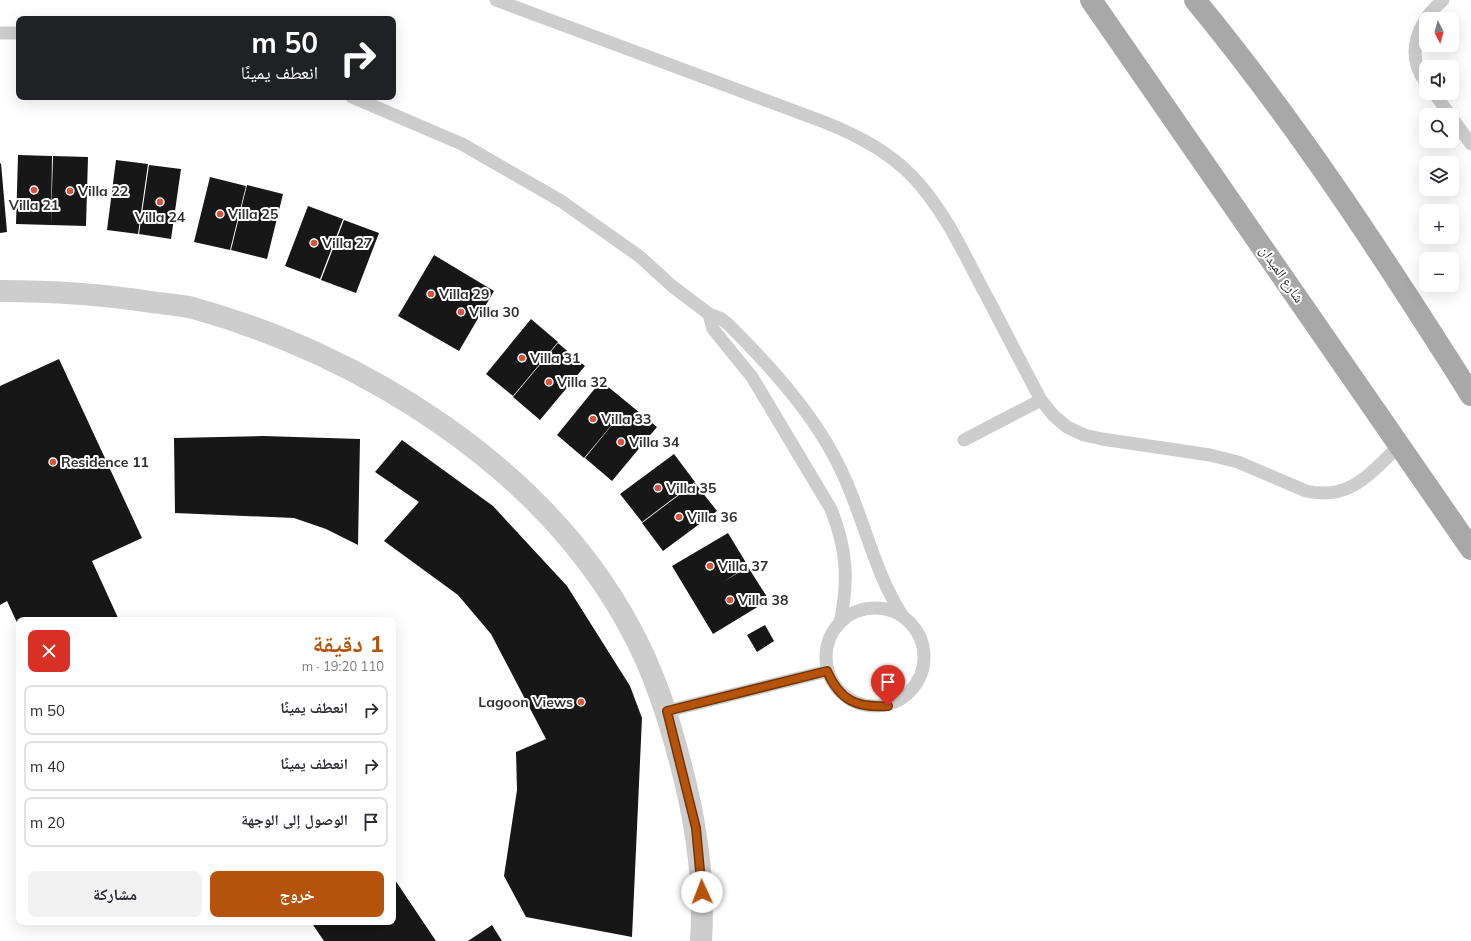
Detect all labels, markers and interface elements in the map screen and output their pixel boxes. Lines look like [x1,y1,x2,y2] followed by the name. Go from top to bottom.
[1419,12,1459,52] north arrow
[1419,12,1459,292] map controls
[252,25,318,60] text: 50 m
[332,32,384,84] icon: right
[1419,60,1459,100] button: sound
[241,61,318,84] text: انعطف يمينًا
[1419,108,1459,148] button: search
[1419,156,1459,196] button: layers
[77,182,128,200] place label: Villa 22
[29,185,39,195] marker: Villa 21
[65,186,75,196] marker: Villa 22
[8,196,59,214] place label: Villa 21
[155,197,165,207] marker: Villa 24
[1419,204,1459,244] button: +
[227,205,278,223] place label: Villa 25
[134,208,186,226] place label: Villa 24
[215,209,225,219] marker: Villa 25
[321,234,372,252] place label: Villa 27
[309,238,319,248] marker: Villa 27
[1255,242,1308,307] street label: شارع الميدان
[1419,252,1459,292] button: −
[438,285,489,303] place label: Villa 29
[426,289,436,299] marker: Villa 29
[468,303,519,321] place label: Villa 30
[456,307,466,317] marker: Villa 30
[529,349,580,367] place label: Villa 31
[517,353,527,363] marker: Villa 31
[556,373,607,391] place label: Villa 32
[544,377,554,387] marker: Villa 32
[600,410,651,428] place label: Villa 33
[588,414,598,424] marker: Villa 33
[628,433,680,451] place label: Villa 34
[616,437,626,447] marker: Villa 34
[61,453,149,471] place label: Residence 11
[48,457,58,467] marker: Residence 11
[665,479,716,497] place label: Villa 35
[653,483,663,493] marker: Villa 35
[686,508,737,526] place label: Villa 36
[674,512,684,522] marker: Villa 36
[717,557,768,575] place label: Villa 37
[705,561,715,571] marker: Villa 37
[737,591,788,609] place label: Villa 38
[725,595,735,605] marker: Villa 38
[313,628,384,658] text: 1 دقيقة
[28,630,70,672] button: close
[302,658,384,674] text: 110 m · 19:20
[871,665,905,706] pin
[877,671,899,693] icon: arrive
[478,693,573,711] place label: Lagoon Views
[576,697,586,707] marker: Lagoon Views
[280,698,348,717] text: انعطف يمينًا
[360,699,382,721] icon: right
[30,701,65,720] text: 50 m
[280,754,348,773] text: انعطف يمينًا
[360,755,382,777] icon: right
[30,757,65,776] text: 40 m
[241,810,348,829] text: الوصول إلى الوجهة
[360,811,382,833] icon: arrive
[30,813,65,832] text: 20 m
[28,871,202,917] button: مشاركة
[210,871,384,917] button: خروج
[681,871,723,913] position arrow

